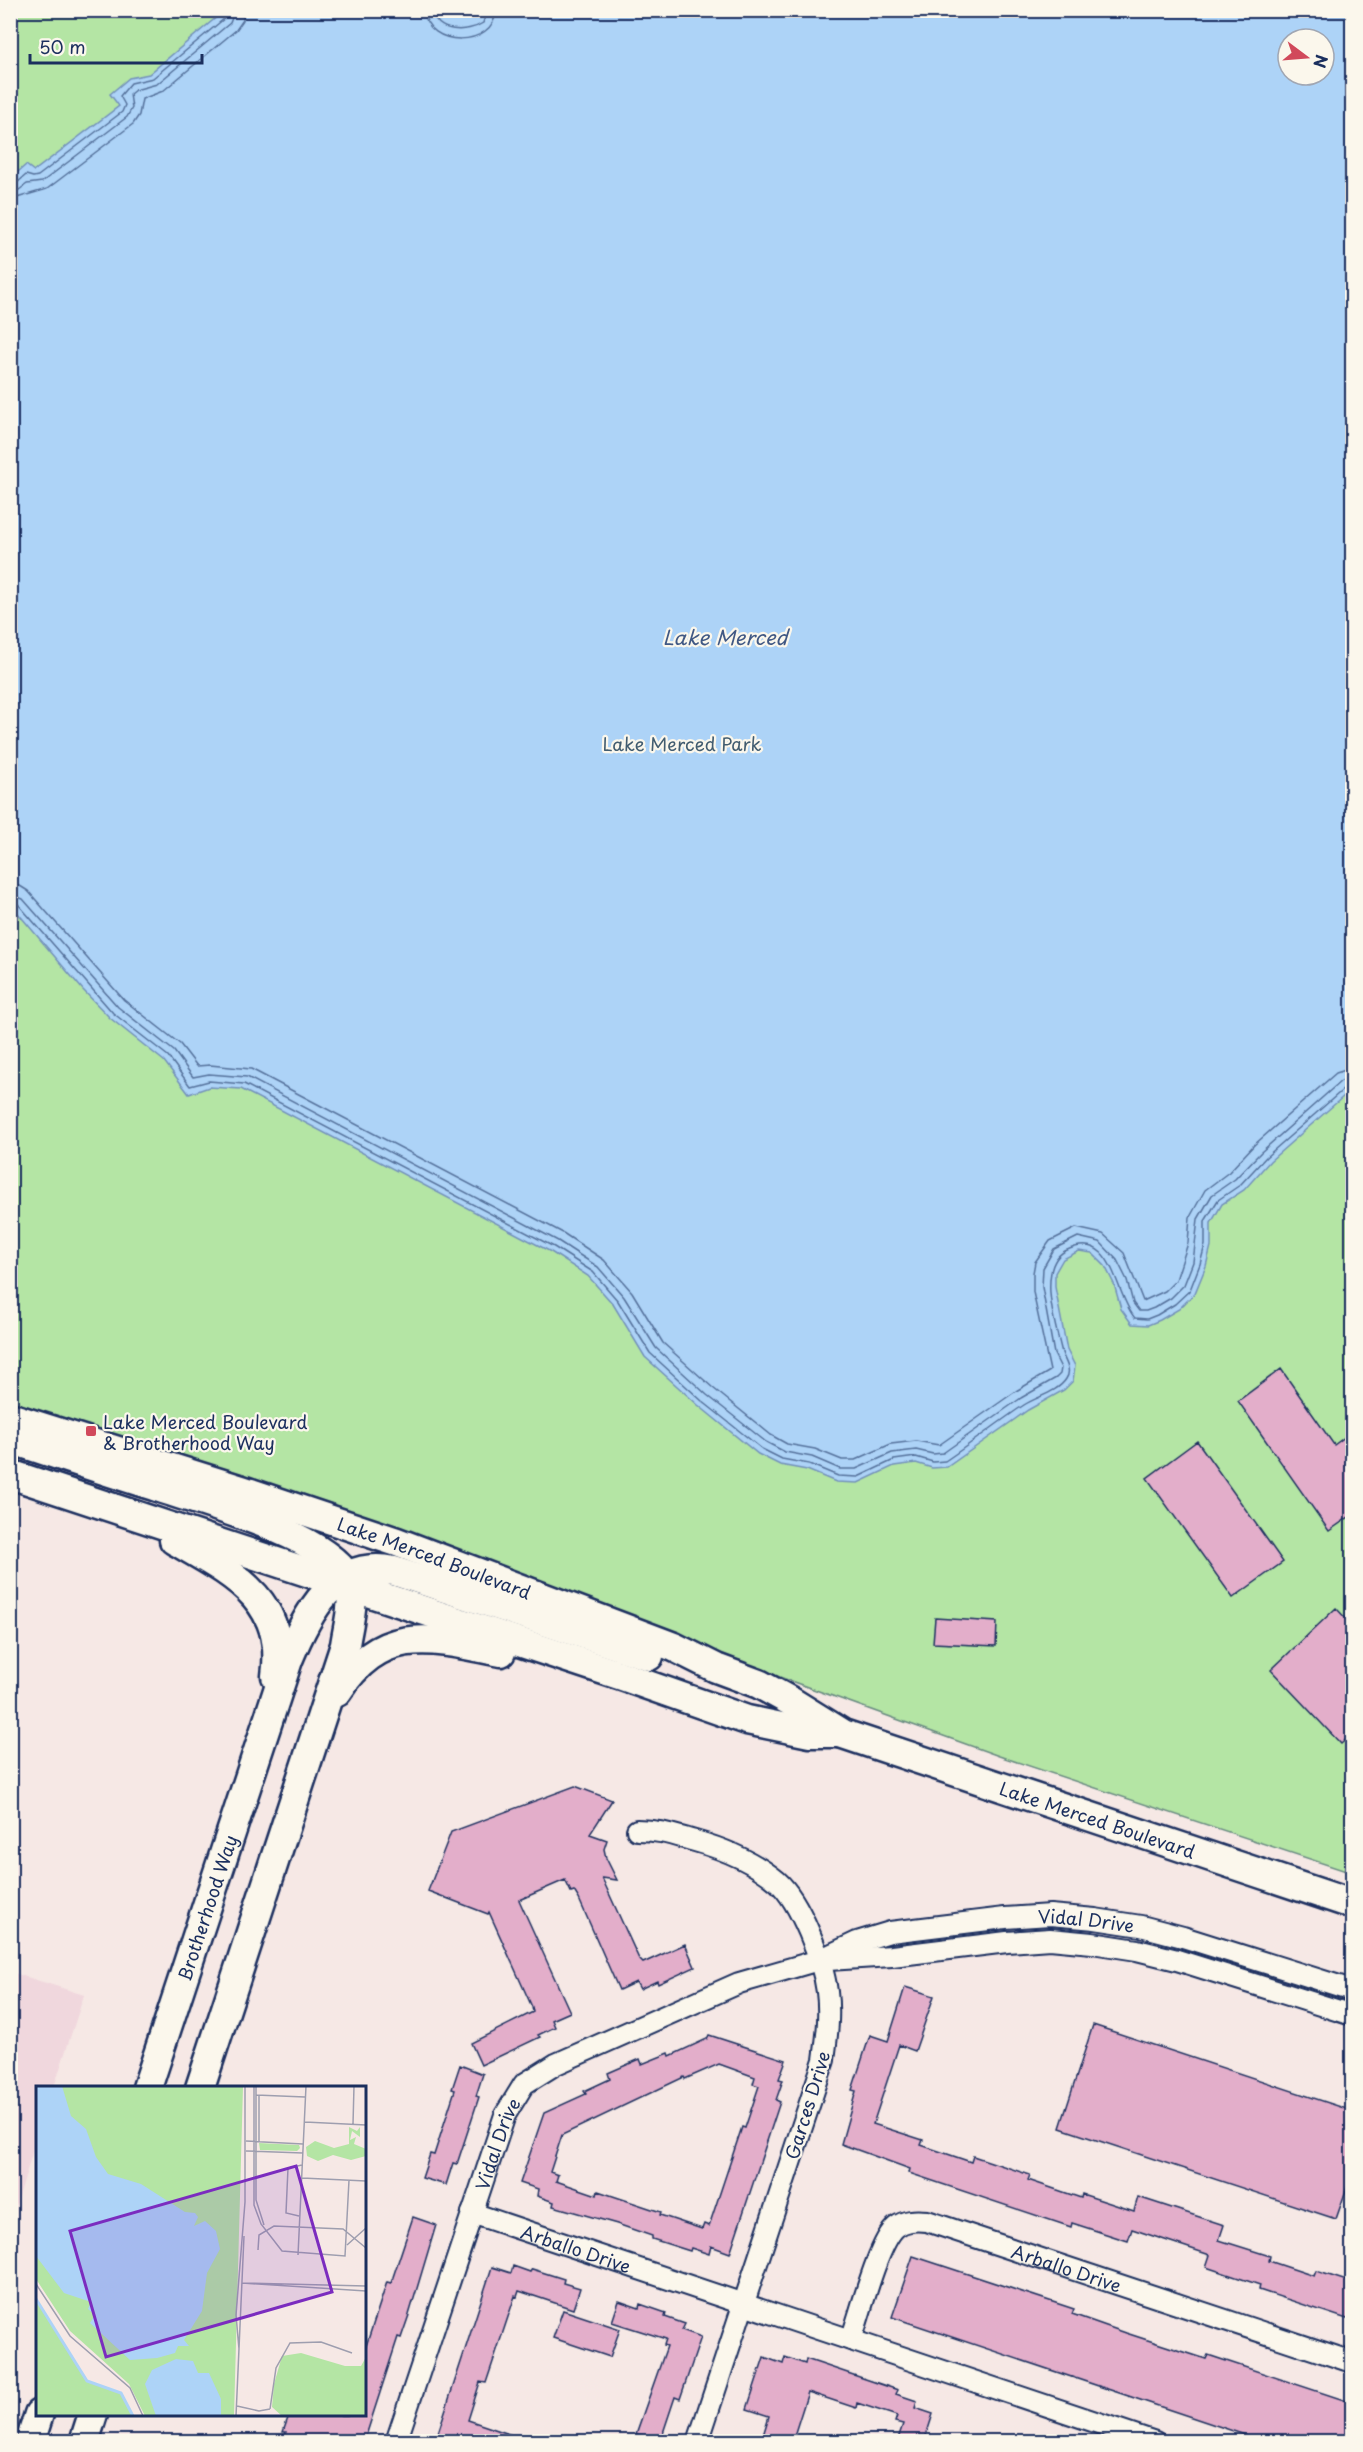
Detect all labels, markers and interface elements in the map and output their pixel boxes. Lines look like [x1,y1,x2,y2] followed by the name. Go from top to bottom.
[30,27,202,65] scale bar
[1276,27,1336,87] north arrow
[39,33,86,60] text: 50 m
[1308,52,1335,71] text: N
[663,622,790,652] water label: Lake Merced
[603,730,761,757] park label: Lake Merced Park
[103,1408,307,1456] place label: Lake Merced Boulevard & Brotherhood Way
[84,1424,98,1438] marker: Lake Merced Boulevard & Brotherhood Way
[334,1509,535,1605] street label: Lake Merced Boulevard
[996,1774,1199,1864] street label: Lake Merced Boulevard
[170,1831,243,1984] street label: Brotherhood Way
[1037,1901,1136,1938] street label: Vidal Drive
[778,2047,836,2163] street label: Garces Drive
[36,2086,366,2416] inset map
[467,2092,526,2193] street label: Vidal Drive
[518,2217,635,2279] street label: Arballo Drive
[1008,2237,1125,2298] street label: Arballo Drive

